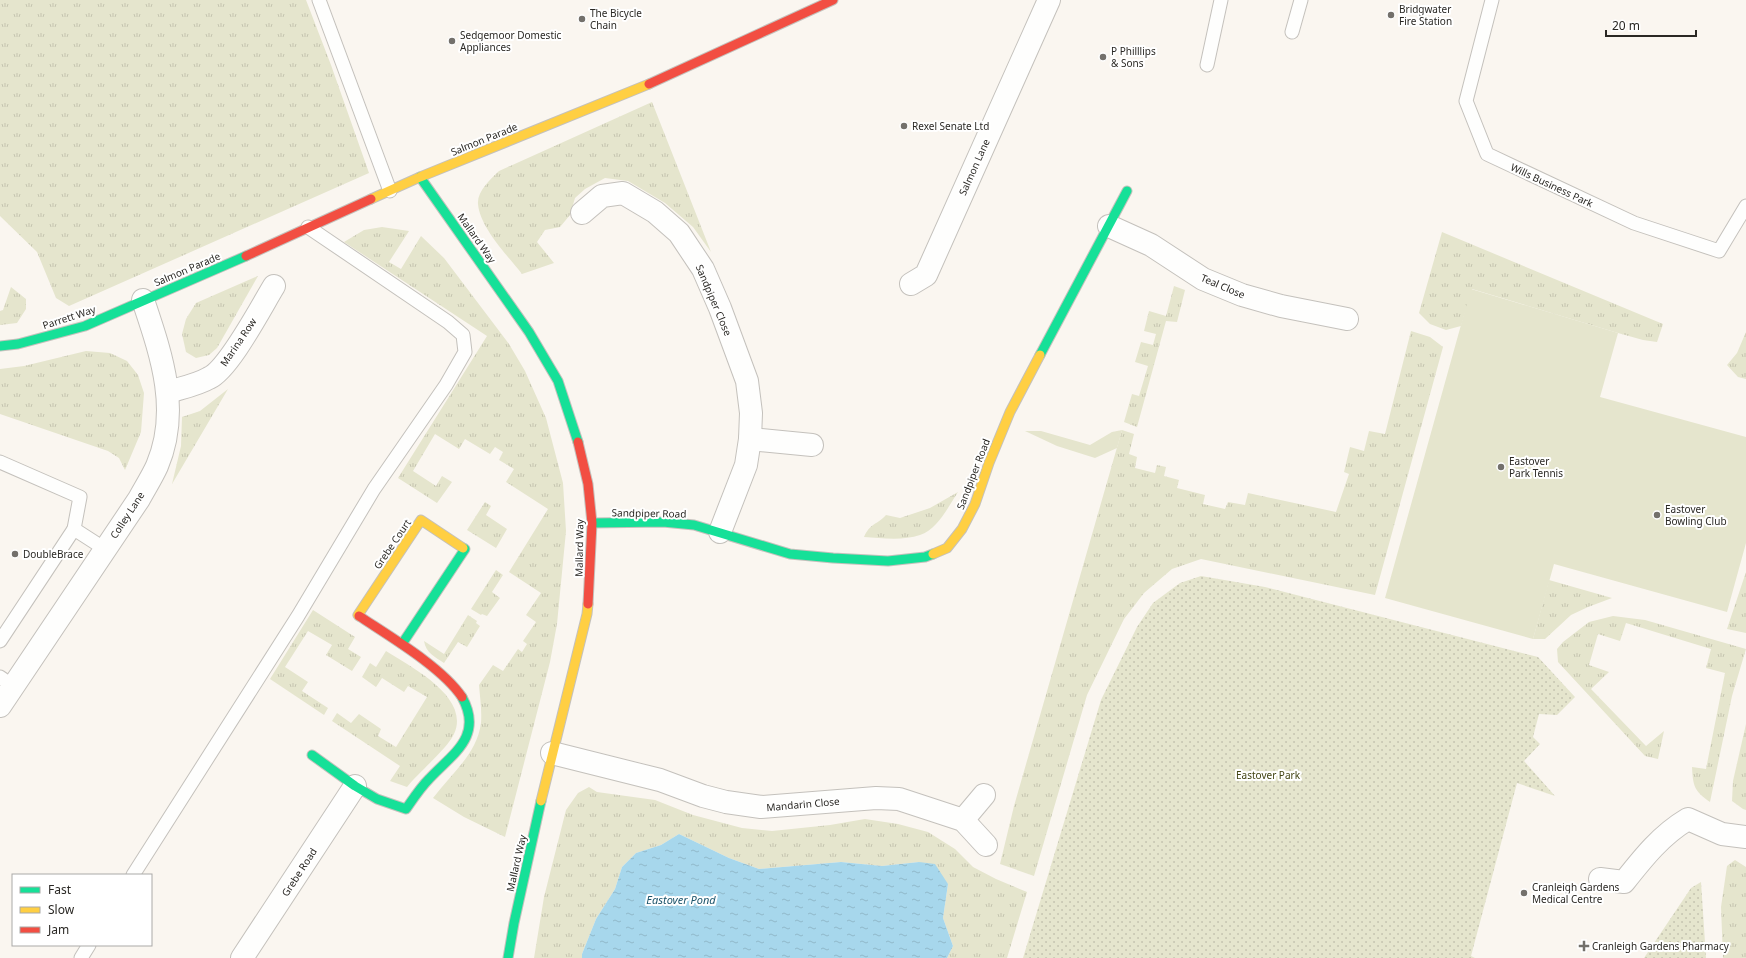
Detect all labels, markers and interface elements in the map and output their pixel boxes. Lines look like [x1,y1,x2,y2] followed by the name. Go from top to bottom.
[1399,2,1452,28] place label: Bridgwater Fire Station
[590,6,642,32] place label: The Bicycle Chain
[1386,10,1396,20] marker: Bridgwater Fire Station
[1606,12,1696,38] scale bar
[577,14,587,24] marker: The Bicycle Chain
[1612,17,1640,34] text: 20 m
[460,28,562,54] place label: Sedgemoor Domestic Appliances
[447,36,457,46] marker: Sedgemoor Domestic Appliances
[1111,44,1156,70] place label: P Philllips & Sons
[1098,52,1108,62] marker: P Philllips & Sons
[449,119,520,159] street label: Salmon Parade
[912,119,989,133] place label: Rexel Senate Ltd
[899,121,909,131] marker: Rexel Senate Ltd
[955,136,993,197] street label: Salmon Lane
[1508,160,1596,211] street label: Wills Business Park
[455,210,500,266] street label: Mallard Way
[152,249,223,289] street label: Salmon Parade
[693,262,735,338] street label: Sandpiper Close
[1199,270,1248,302] street label: Teal Close
[41,302,98,332] street label: Parrett Way
[217,315,259,369] street label: Marina Row
[953,437,993,511] street label: Sandpiper Road
[1509,454,1563,480] place label: Eastover Park Tennis
[1496,462,1506,472] marker: Eastover Park Tennis
[107,489,148,541] street label: Colley Lane
[1665,502,1727,528] place label: Eastover Bowling Club
[612,505,686,521] street label: Sandpiper Road
[1652,510,1662,520] marker: Eastover Bowling Club
[370,516,414,572] street label: Grebe Court
[571,518,587,577] street label: Mallard Way
[23,547,84,561] place label: DoubleBrace
[10,549,20,559] marker: DoubleBrace
[1236,768,1301,782] park label: Eastover Park
[766,794,841,814] street label: Mandarin Close
[503,832,530,893] street label: Mallard Way
[278,845,320,899] street label: Grebe Road
[12,874,152,946] legend
[1532,880,1620,906] place label: Cranleigh Gardens Medical Centre
[48,881,72,898] text: Fast
[1519,888,1529,898] marker: Cranleigh Gardens Medical Centre
[646,892,716,907] water label: Eastover Pond
[48,901,75,918] text: Slow
[47,921,69,938] text: Jam
[1592,939,1730,953] place label: Cranleigh Gardens Pharmacy
[1579,941,1589,951] marker: Cranleigh Gardens Pharmacy

